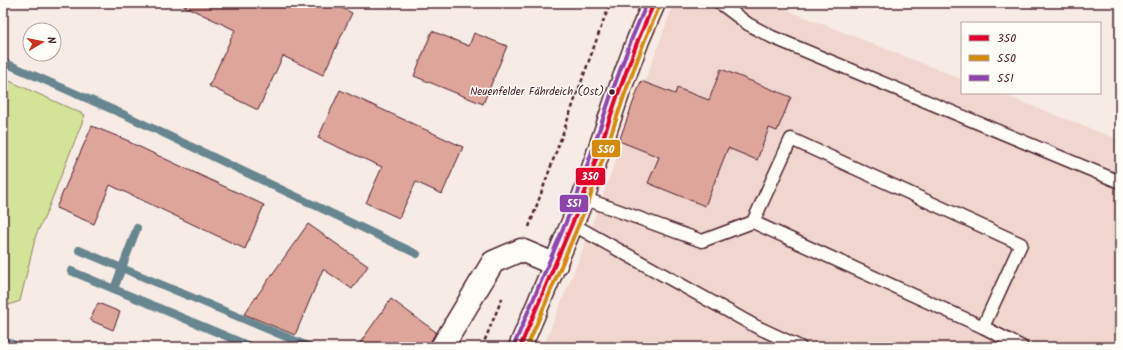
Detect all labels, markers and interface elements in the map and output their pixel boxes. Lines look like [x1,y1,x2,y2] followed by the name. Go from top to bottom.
[22,22,62,62] north arrow
[961,22,1101,94] legend
[997,29,1016,48] text: 350
[41,35,60,45] text: N
[997,49,1016,68] text: 550
[997,69,1014,88] text: 551
[470,83,604,101] place label: Neuenfelder Fährdeich (Ost)
[607,87,617,97] marker: Neuenfelder Fährdeich (Ost)
[591,139,621,158] line badge: 550
[597,141,615,159] text: 550
[575,167,606,186] line badge: 350
[580,168,599,186] text: 350
[559,194,589,213] line badge: 551
[566,195,582,213] text: 551

